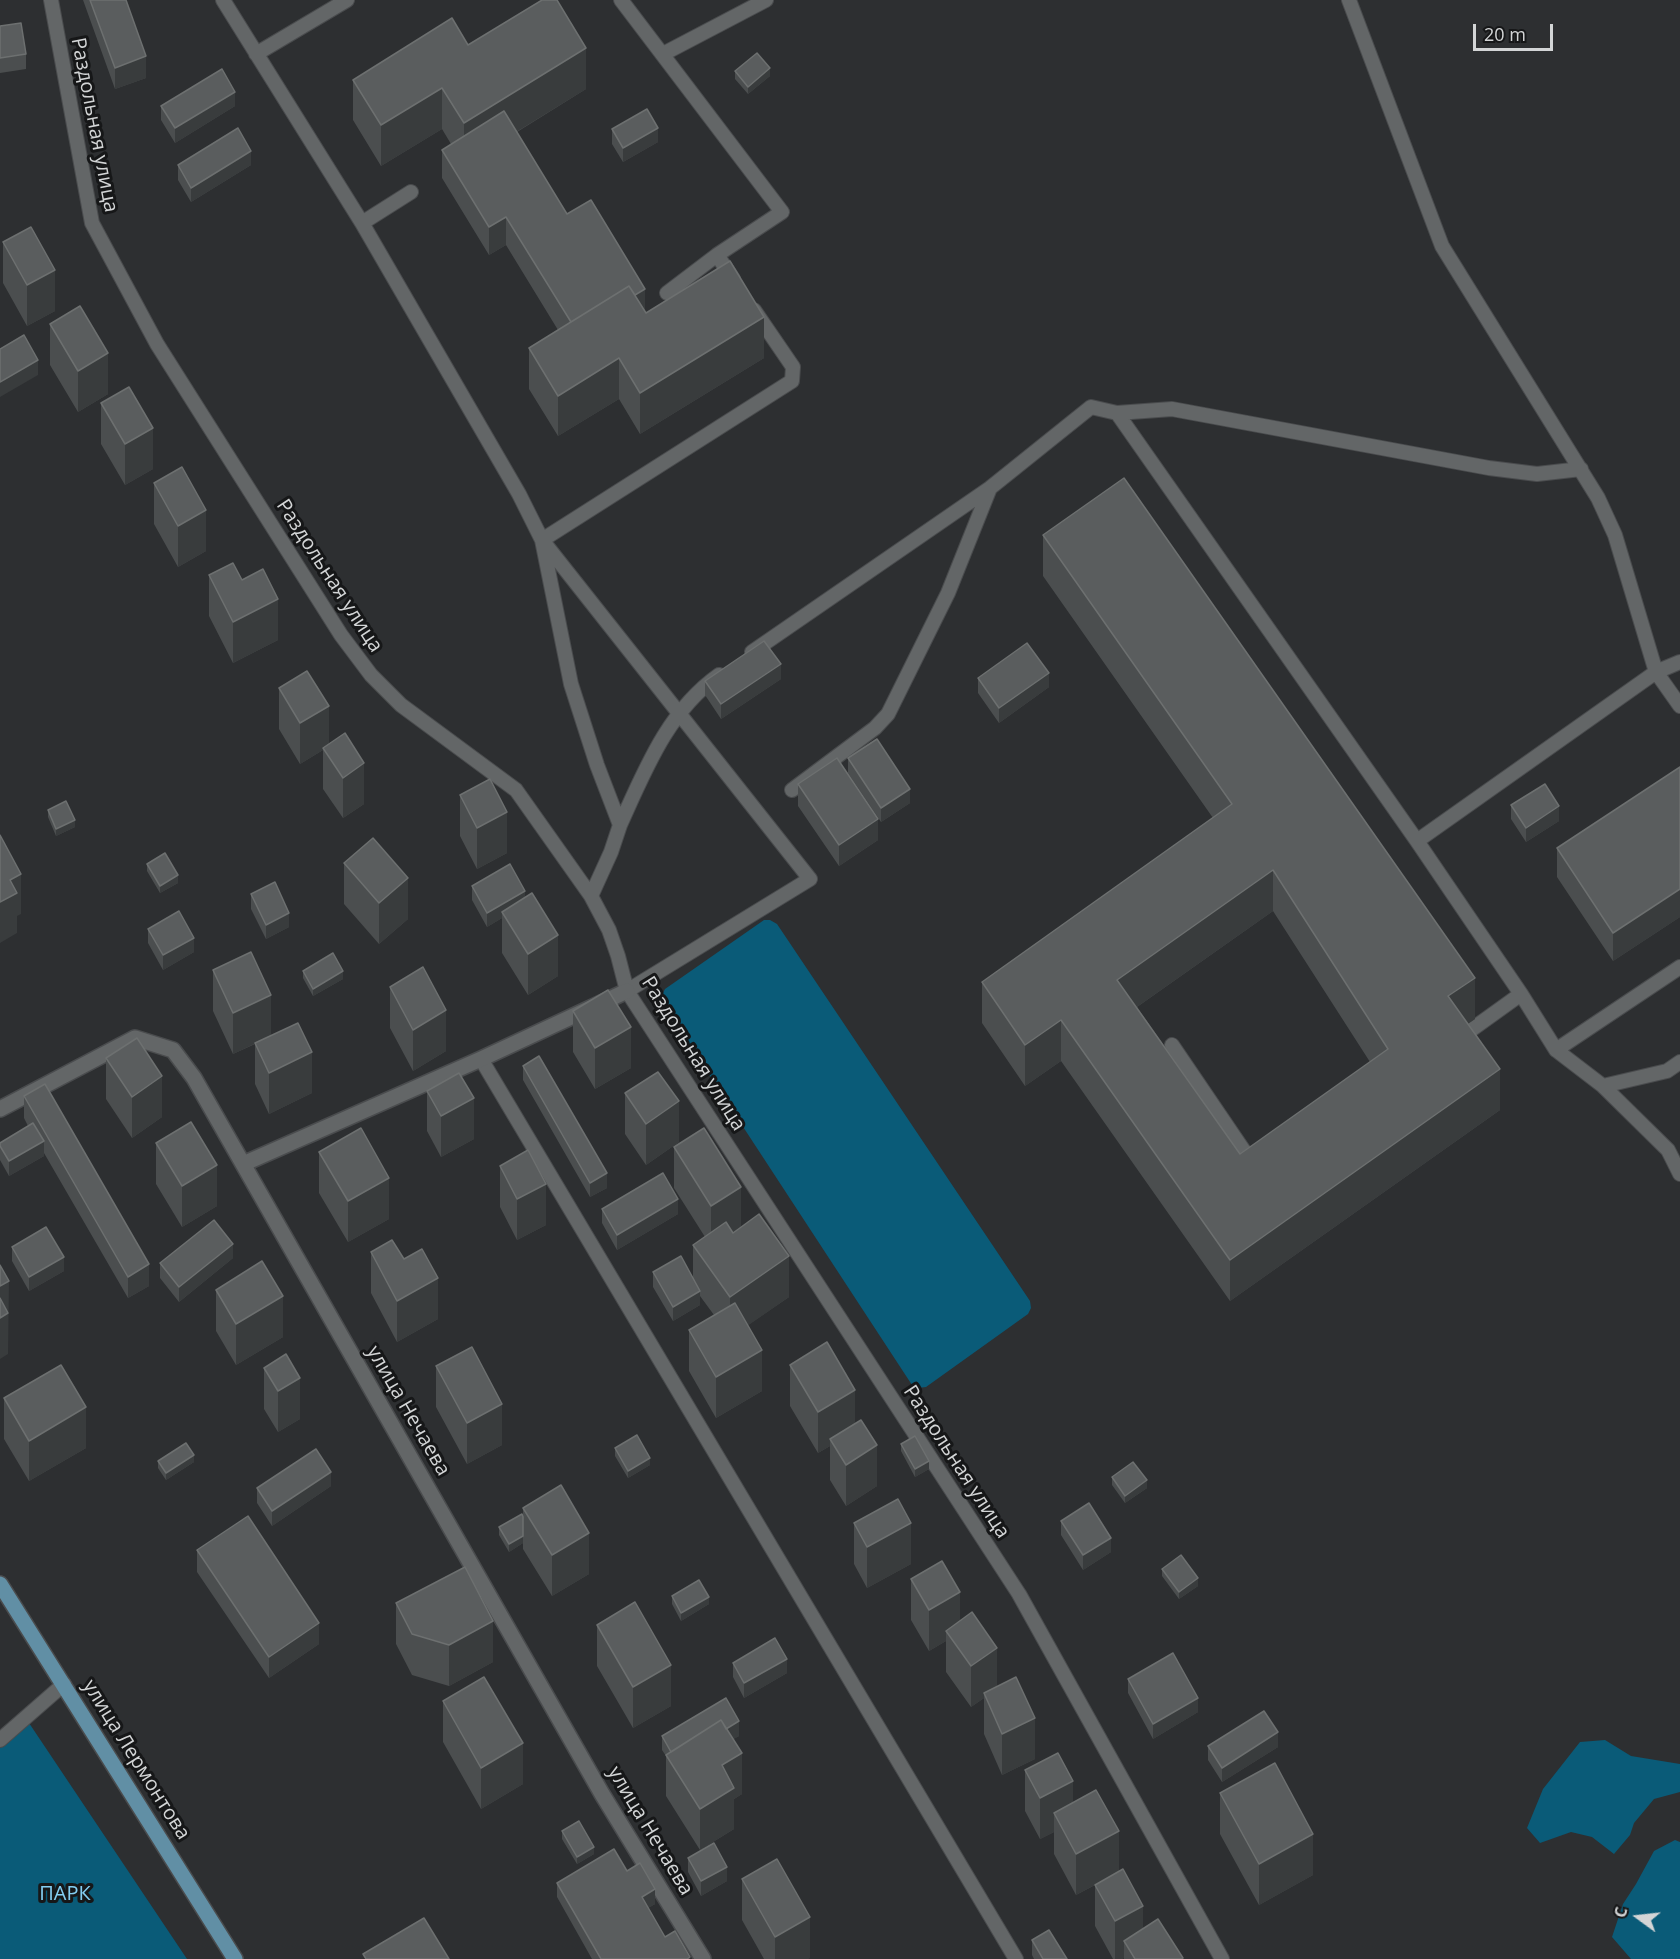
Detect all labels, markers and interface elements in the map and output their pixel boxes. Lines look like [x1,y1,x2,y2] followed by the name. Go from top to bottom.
[1476,12,1556,50] scale bar
[1484,22,1526,46] text: 20 m
[65,36,123,214] street label: Раздольная улица
[271,495,387,657] street label: Раздольная улица
[636,972,750,1136] street label: Раздольная улица
[361,1342,455,1480] street label: улица Нечаева
[898,1381,1014,1543] street label: Раздольная улица
[77,1676,195,1844] street label: улица Лермонтова
[602,1762,698,1900] street label: улица Нечаева
[39,1882,91,1906] park label: ПАРК
[1608,1887,1668,1947] north arrow
[1609,1905,1633,1920] text: С

